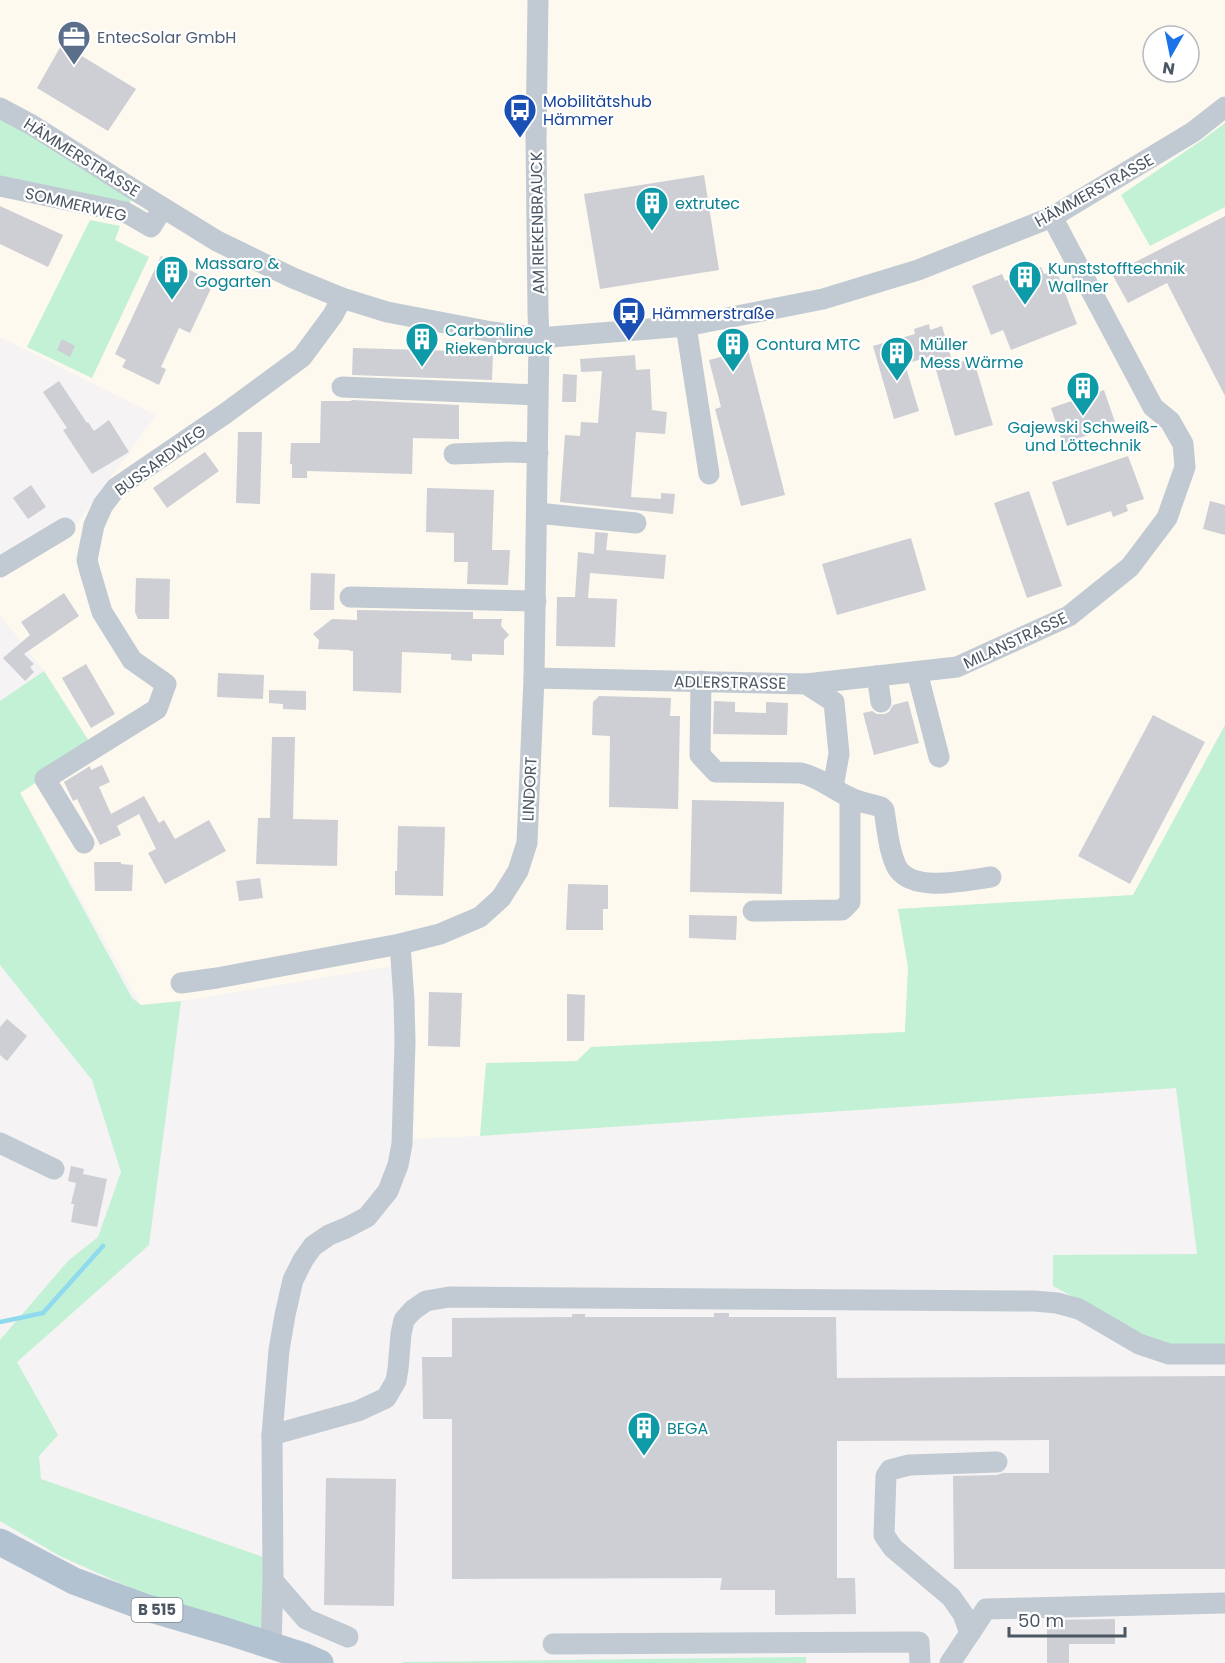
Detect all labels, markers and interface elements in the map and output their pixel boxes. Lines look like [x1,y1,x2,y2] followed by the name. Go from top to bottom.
[56,19,92,66] office icon: EntecSolar GmbH
[1141,24,1201,84] north arrow
[97,26,236,49] place label: EntecSolar GmbH
[1161,56,1176,81] text: N
[543,90,652,131] place label: Mobilitätshub Hämmer
[502,92,538,139] bus stop icon: Mobilitätshub Hämmer
[19,112,144,202] street label: HÄMMERSTRASSE
[1031,148,1158,233] street label: HÄMMERSTRASSE
[525,151,550,295] street label: AM RIEKENBRAUCK
[23,182,129,227] street label: SOMMERWEG
[634,185,670,232] building icon: extrutec
[675,192,740,215] place label: extrutec
[195,252,280,293] place label: Massaro & Gogarten
[154,254,190,301] building icon: Massaro & Gogarten
[1048,257,1186,298] place label: Kunststofftechnik Wallner
[1007,259,1043,306] building icon: Kunststofftechnik Wallner
[611,295,647,342] bus stop icon: Hämmerstraße
[652,302,775,325] place label: Hämmerstraße
[445,319,554,360] place label: Carbonline Riekenbrauck
[404,321,440,368] building icon: Carbonline Riekenbrauck
[715,326,751,373] building icon: Contura MTC
[756,333,861,356] place label: Contura MTC
[920,333,1024,374] place label: Müller Mess Wärme
[879,335,915,382] building icon: Müller Mess Wärme
[1065,370,1101,417] building icon: Gajewski Schweiß- und Löttechnik
[1007,416,1159,457] place label: Gajewski Schweiß- und Löttechnik
[110,420,211,501] street label: BUSSARDWEG
[959,606,1071,675] street label: MILANSTRASSE
[674,670,786,695] street label: ADLERSTRASSE
[516,756,543,822] street label: LINDORT
[626,1410,662,1457] building icon: BEGA
[667,1417,708,1440] place label: BEGA
[132,1598,182,1622] road number: B 515
[1009,1600,1124,1638] scale bar
[1018,1608,1064,1633] text: 50 m

